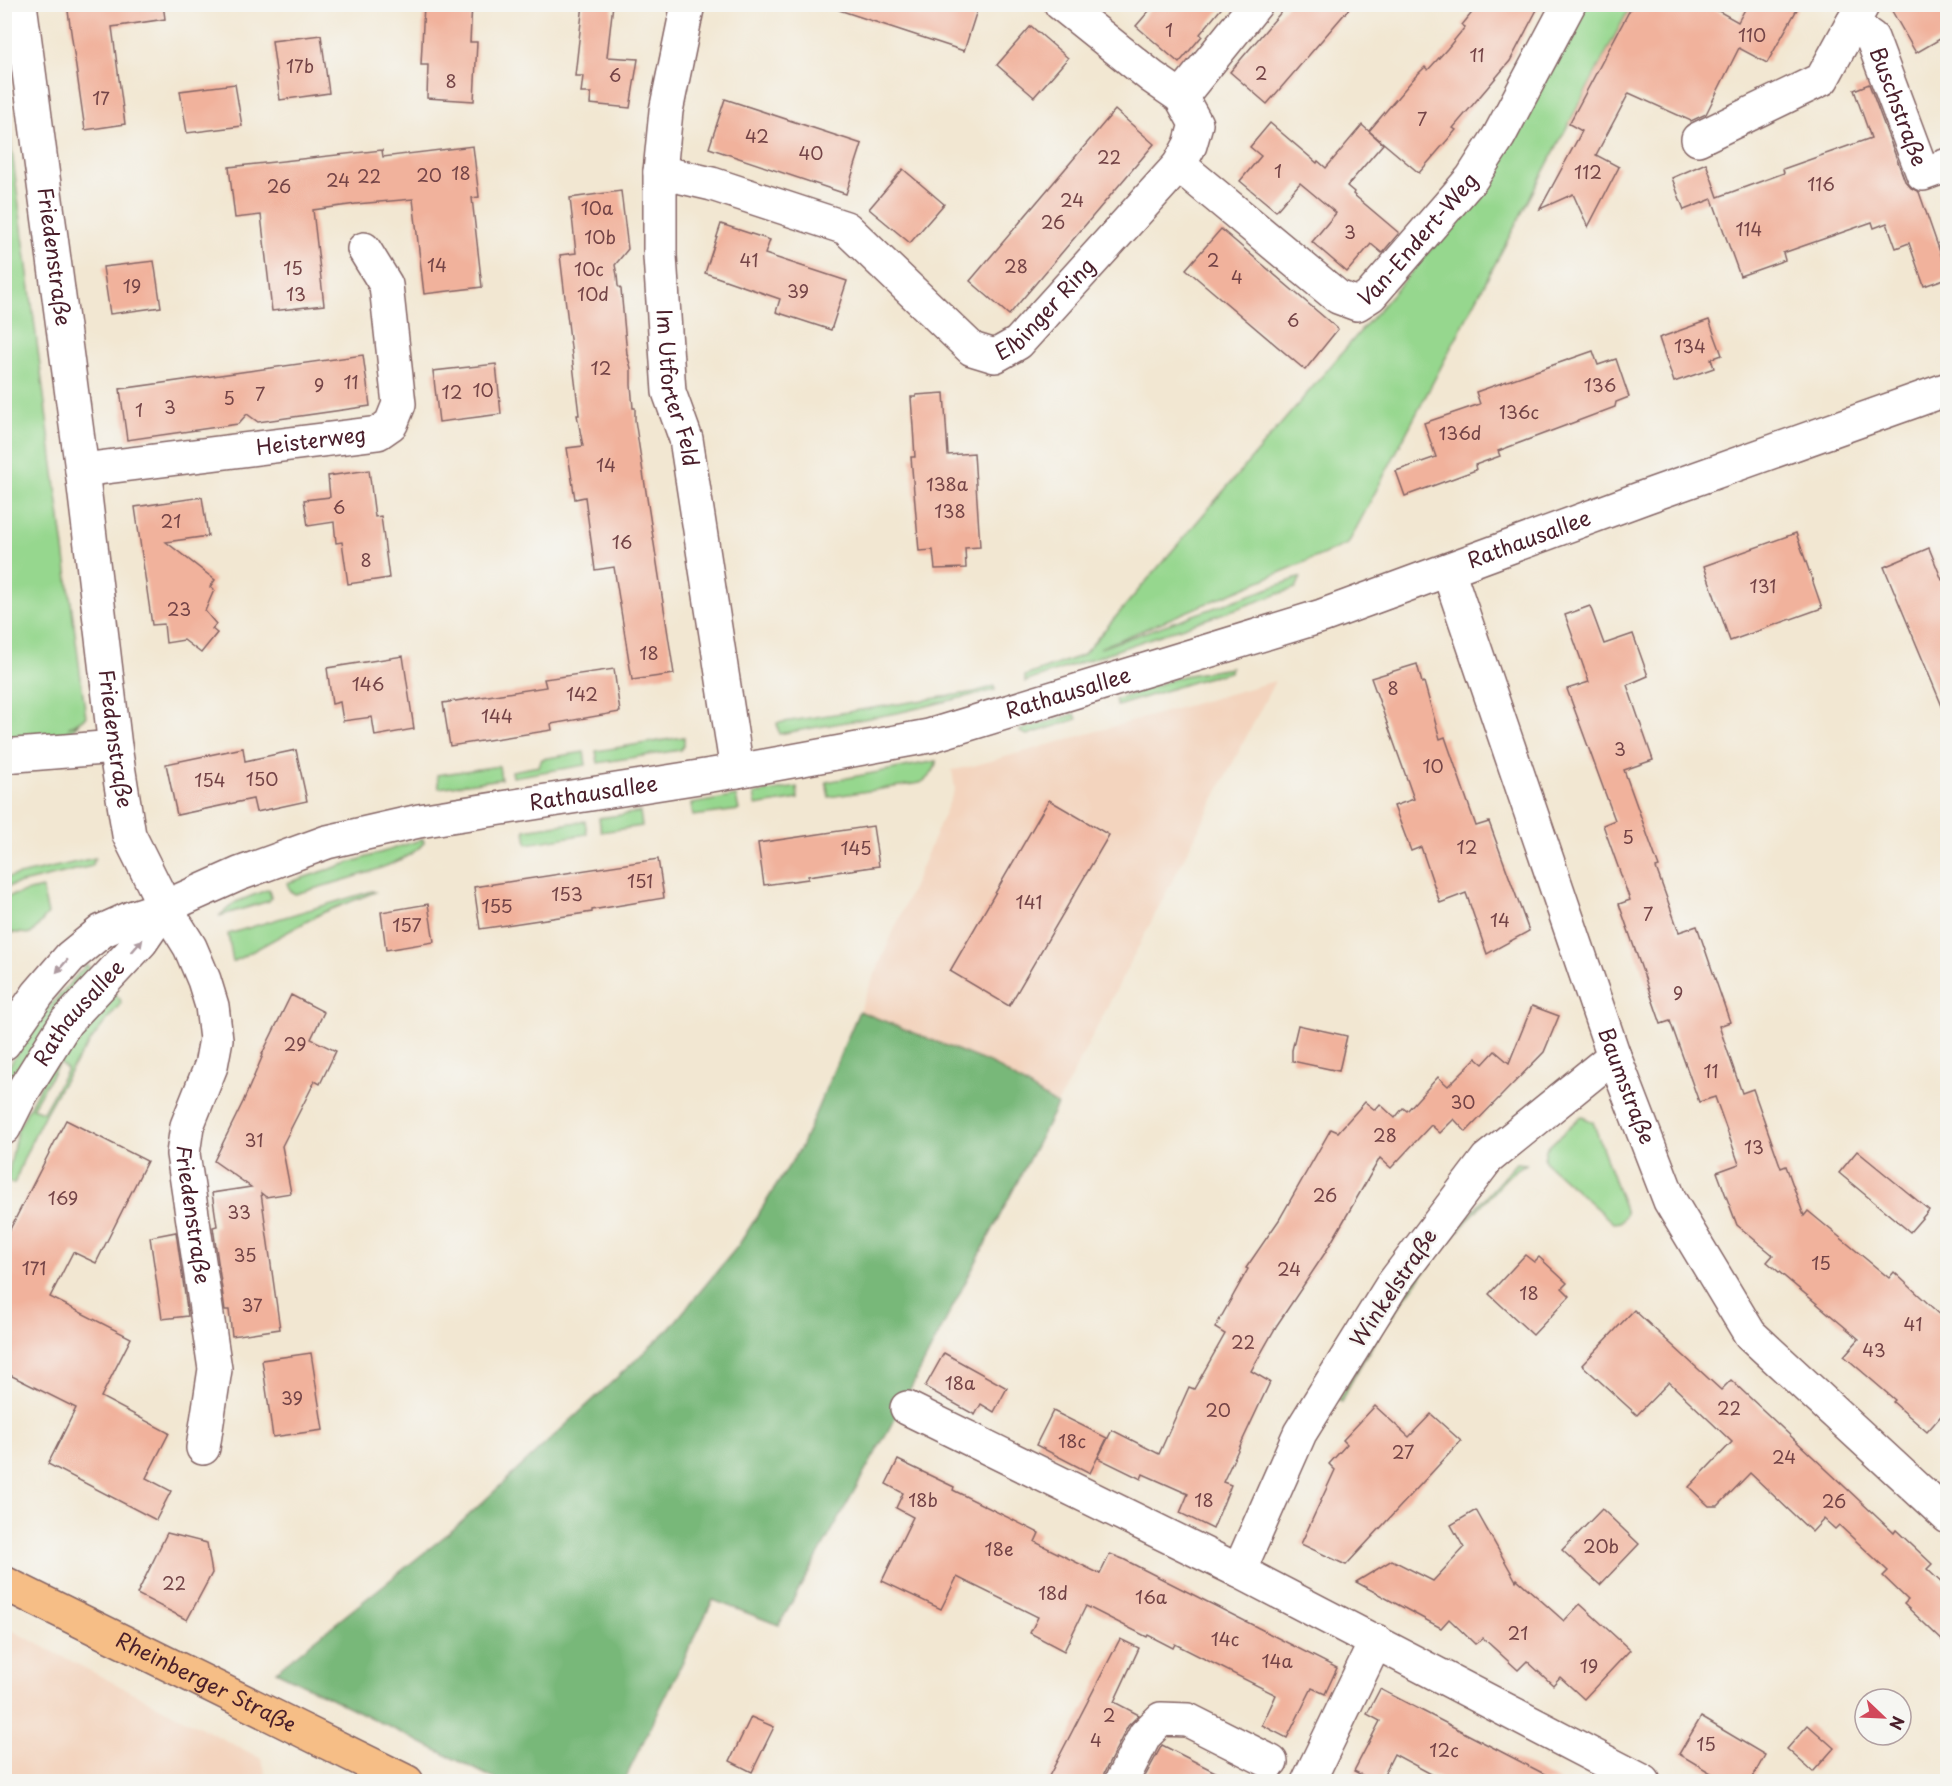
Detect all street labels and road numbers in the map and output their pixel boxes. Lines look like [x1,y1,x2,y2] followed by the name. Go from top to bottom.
[1863,42,1937,170] street label: Buschstraße
[1351,164,1484,313] street label: Van-Endert-Weg
[31,185,81,328] street label: Friedenstraße
[988,250,1102,367] street label: Elbinger Ring
[650,308,708,468] street label: Im Utforter Feld
[254,417,368,462] street label: Heisterweg
[1462,500,1595,575] street label: Rathausallee
[1001,657,1134,726] street label: Rathausallee
[92,668,142,810] street label: Friedenstraße
[527,766,660,817] street label: Rathausallee
[24,951,131,1072] street label: Rathausallee
[1591,1023,1665,1149] street label: Baumstraße
[169,1144,220,1286] street label: Friedenstraße
[1341,1221,1444,1353] street label: Winkelstraße
[111,1623,302,1739] street label: Rheinberger Straße

